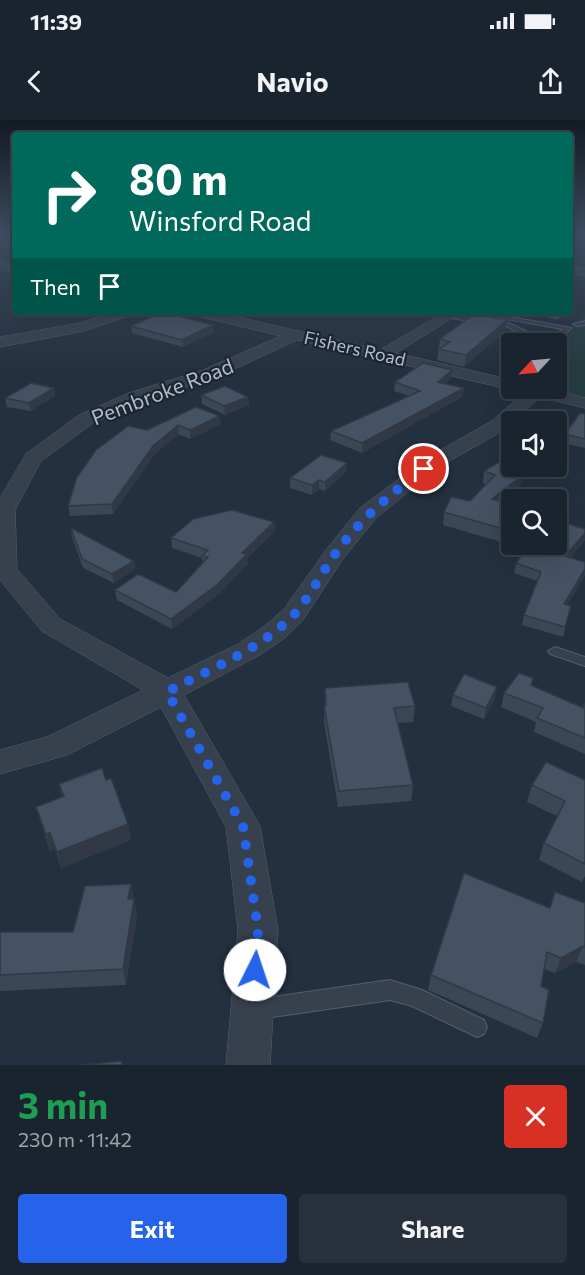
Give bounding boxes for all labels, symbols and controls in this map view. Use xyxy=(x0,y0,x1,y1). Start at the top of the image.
text: 11:39 xyxy=(30,8,82,35)
icon: back xyxy=(18,65,51,98)
text: Navio xyxy=(256,65,329,98)
icon: share xyxy=(534,65,567,98)
text: 80 m xyxy=(129,152,228,204)
icon: right xyxy=(30,156,108,234)
text: Winsford Road xyxy=(129,204,311,237)
icon: arrive xyxy=(93,270,126,303)
text: Then xyxy=(30,273,81,300)
street label: Fishers Road xyxy=(302,326,408,370)
north arrow xyxy=(501,333,567,399)
map controls xyxy=(501,333,567,555)
street label: Pembroke Road xyxy=(87,352,237,430)
button: sound xyxy=(501,411,567,477)
pin xyxy=(398,443,449,494)
icon: arrive xyxy=(407,452,440,485)
button: search xyxy=(501,489,567,555)
position arrow xyxy=(223,938,287,1002)
text: 3 min xyxy=(18,1082,108,1126)
button: close xyxy=(504,1085,567,1148)
text: 230 m · 11:42 xyxy=(18,1127,132,1151)
button: Exit xyxy=(18,1194,287,1263)
button: Share xyxy=(299,1194,567,1263)

